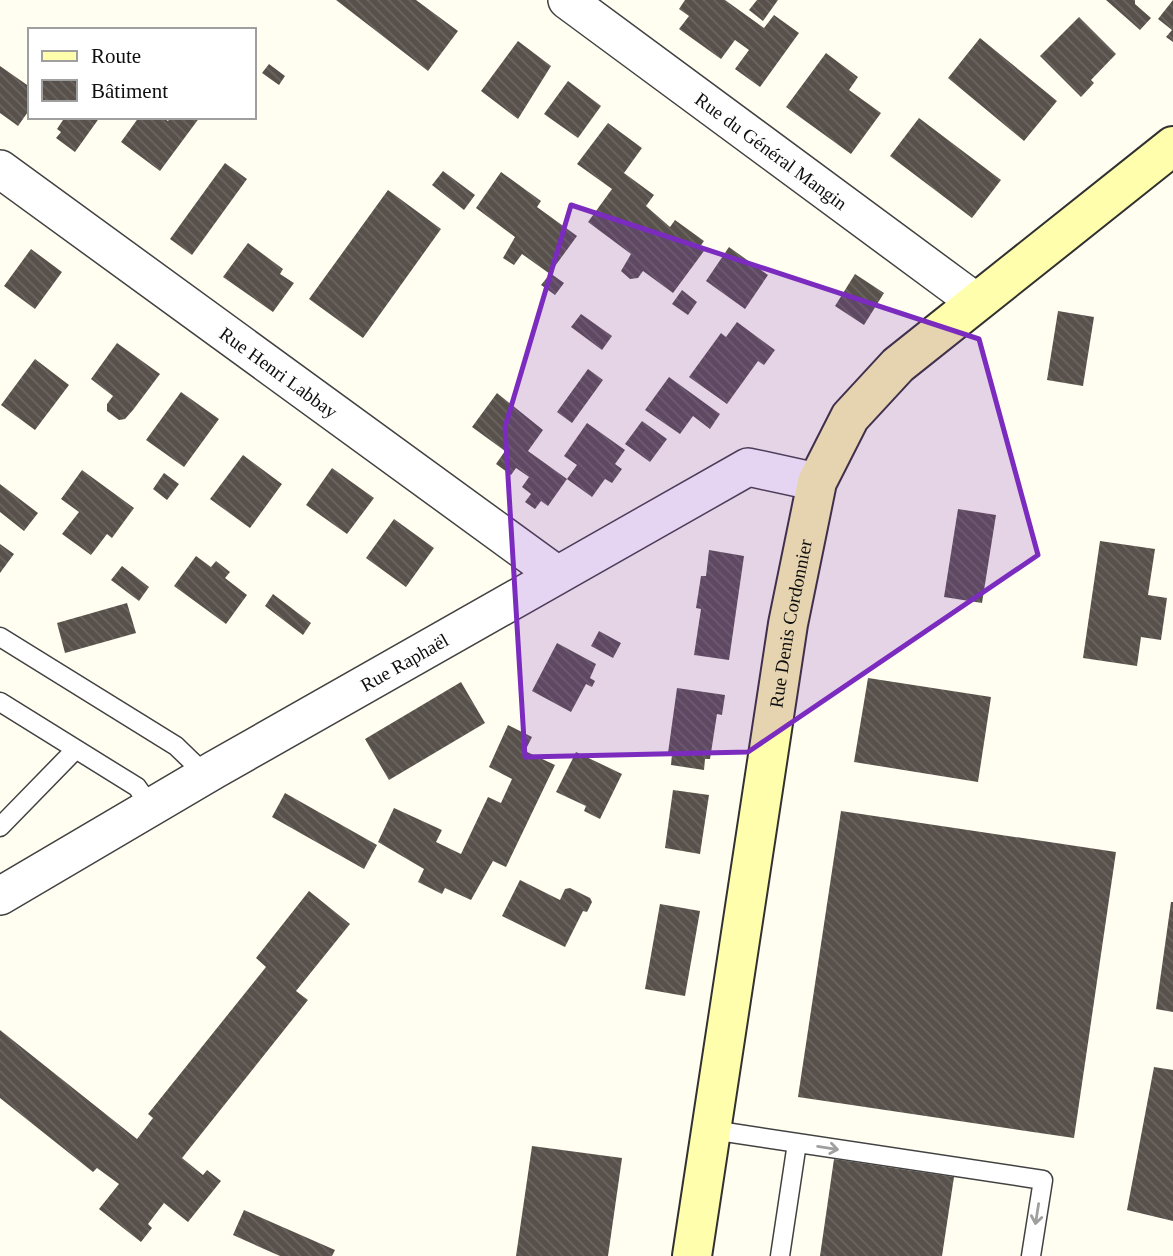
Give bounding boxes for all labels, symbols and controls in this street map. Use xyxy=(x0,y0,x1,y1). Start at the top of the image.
legend xyxy=(28,28,256,119)
text: Route xyxy=(91,44,141,68)
text: Bâtiment xyxy=(91,79,168,103)
street label: Rue du Général Mangin xyxy=(691,88,852,214)
street label: Rue Henri Labbay xyxy=(216,322,342,422)
street label: Rue Denis Cordonnier xyxy=(765,537,816,709)
street label: Rue Raphaël xyxy=(357,629,452,695)
one-way arrow xyxy=(816,1142,838,1155)
one-way arrow xyxy=(1031,1202,1044,1225)

